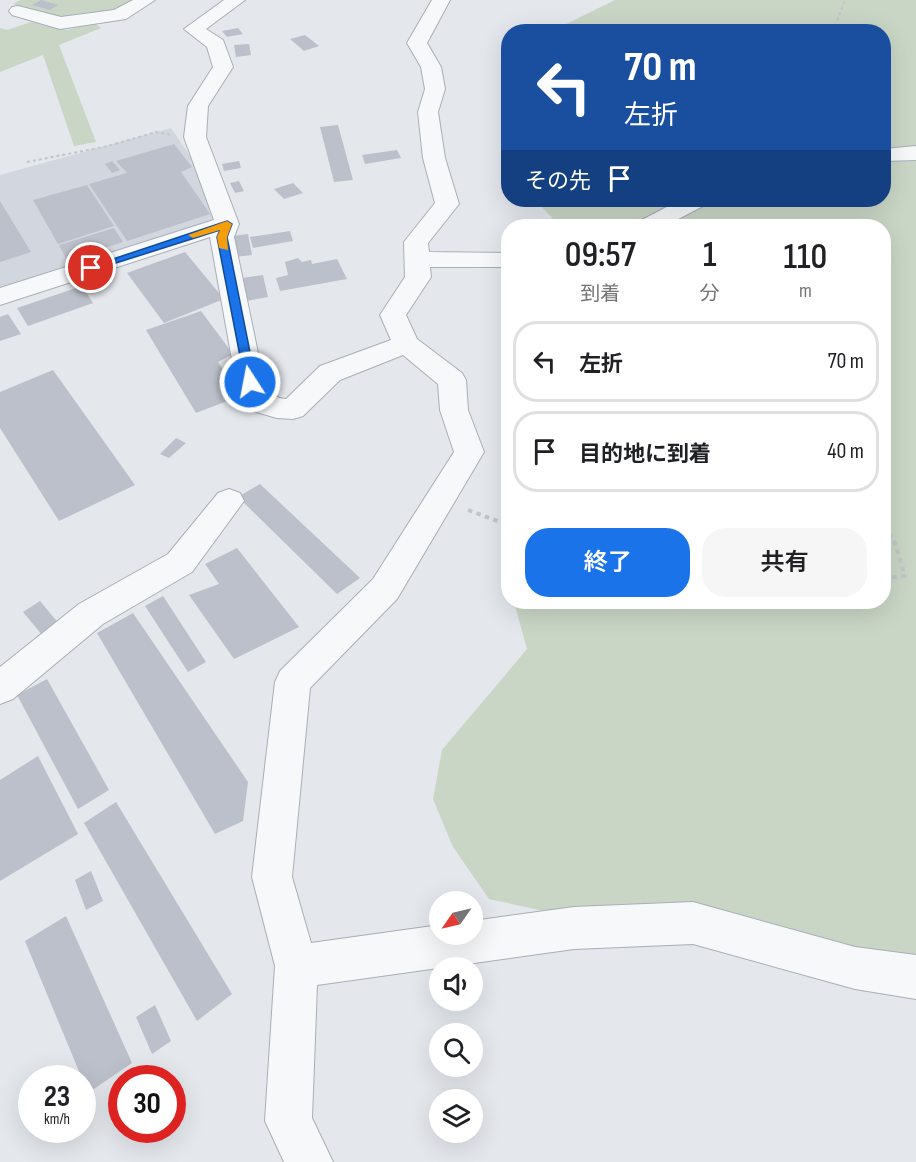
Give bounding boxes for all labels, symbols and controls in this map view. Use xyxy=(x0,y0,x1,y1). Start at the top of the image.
text: 70 m xyxy=(624,42,697,93)
icon: left xyxy=(525,48,603,126)
text: 左折 xyxy=(624,100,678,132)
icon: arrive xyxy=(603,162,636,195)
text: その先 xyxy=(525,168,591,195)
text: 09:57 xyxy=(565,234,636,277)
text: 1 xyxy=(703,234,716,277)
text: 110 xyxy=(784,236,827,279)
pin xyxy=(65,242,116,293)
icon: arrive xyxy=(74,251,107,284)
text: m xyxy=(799,279,812,303)
text: 到着 xyxy=(580,282,620,306)
text: 分 xyxy=(700,282,720,306)
icon: left xyxy=(528,345,561,378)
text: 70 m xyxy=(828,348,864,375)
position arrow xyxy=(218,350,282,414)
text: 左折 xyxy=(579,351,623,378)
icon: arrive xyxy=(528,435,561,468)
text: 40 m xyxy=(827,438,864,465)
text: 目的地に到着 xyxy=(579,441,711,468)
button: 終了 xyxy=(525,528,690,597)
button: 共有 xyxy=(702,528,867,597)
north arrow xyxy=(429,891,483,945)
map controls xyxy=(429,891,483,1143)
button: sound xyxy=(429,957,483,1011)
button: search xyxy=(429,1023,483,1077)
speed limit sign: 30 xyxy=(108,1065,186,1143)
text: 23 xyxy=(44,1079,70,1115)
button: layers xyxy=(429,1089,483,1143)
text: km/h xyxy=(44,1110,70,1129)

